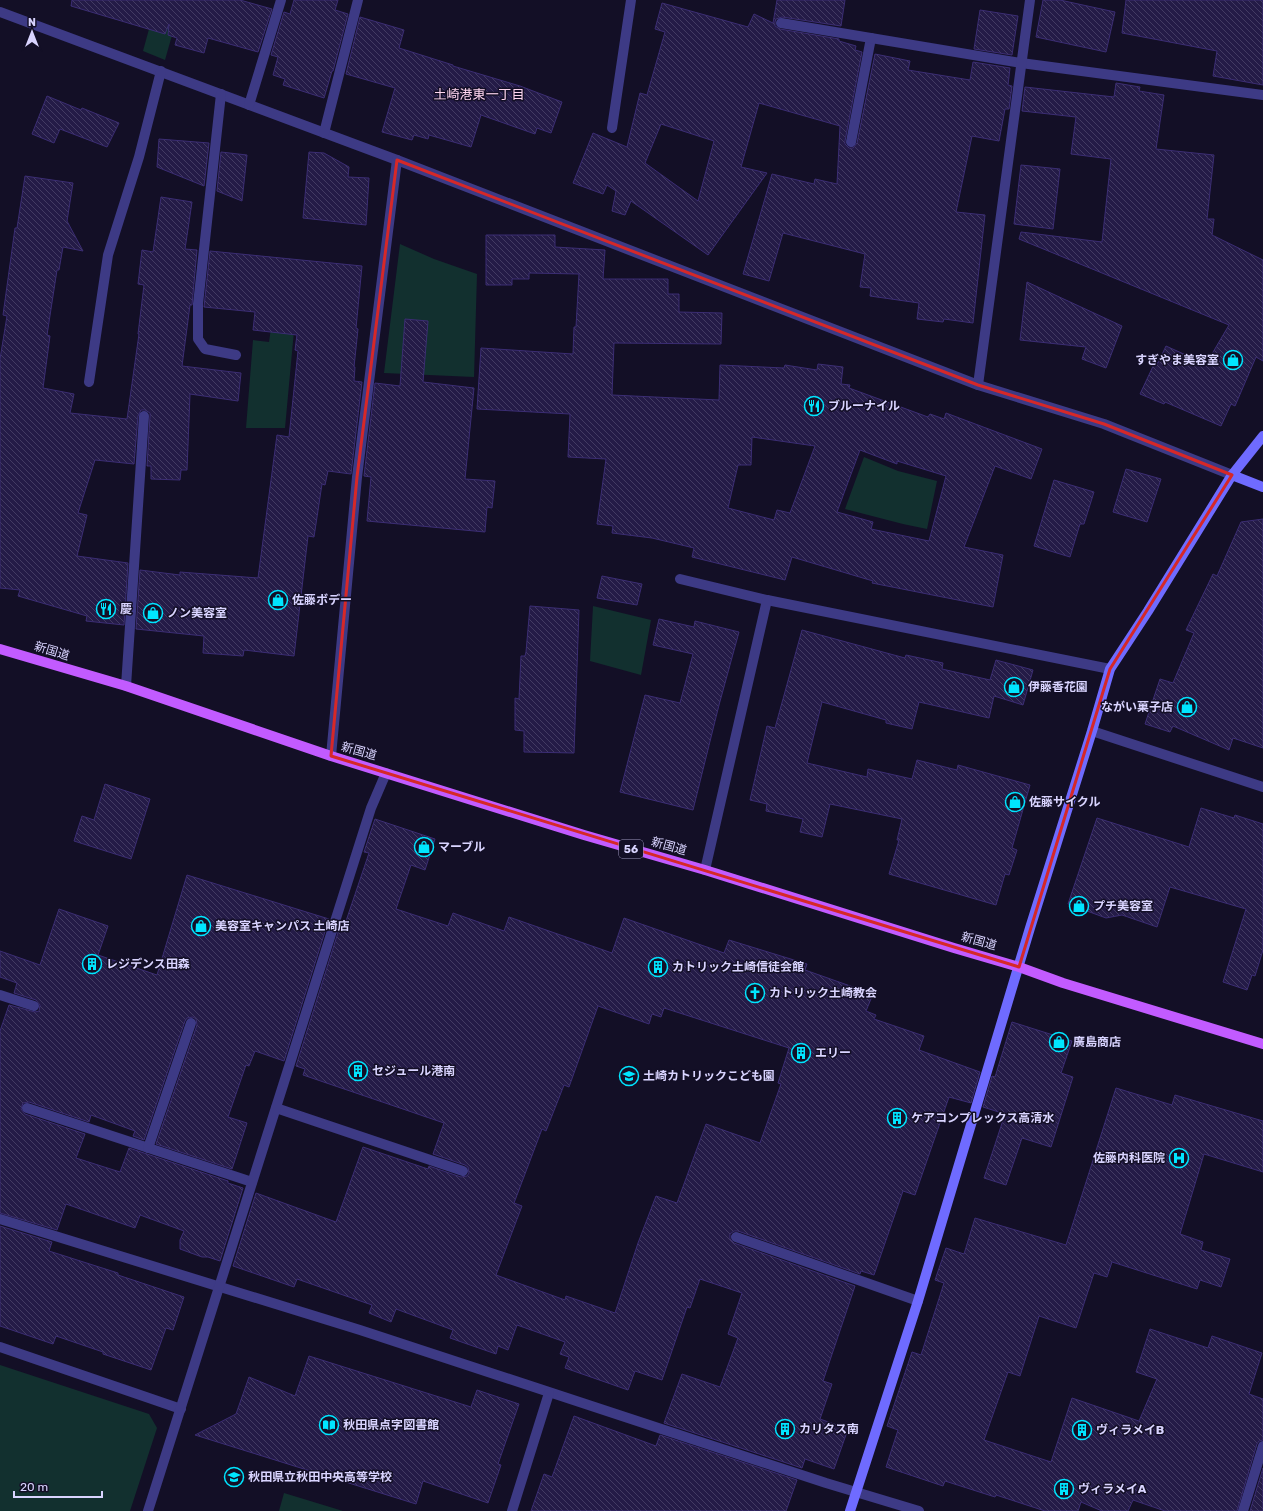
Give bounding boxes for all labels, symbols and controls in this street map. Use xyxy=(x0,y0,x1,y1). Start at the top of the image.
north arrow xyxy=(12,12,52,52)
text: N xyxy=(28,16,36,29)
district label: 土崎港東一丁目 xyxy=(433,87,525,102)
shop icon: すぎやま美容室 xyxy=(1222,349,1244,371)
place label: すぎやま美容室 xyxy=(1135,353,1219,367)
restaurant icon: ブルーナイル xyxy=(803,395,825,417)
place label: ブルーナイル xyxy=(828,399,900,413)
shop icon: 佐藤ボデー xyxy=(267,589,289,611)
place label: 佐藤ボデー xyxy=(292,593,352,607)
restaurant icon: 慶 xyxy=(95,598,117,620)
place label: 慶 xyxy=(120,602,132,616)
shop icon: ノン美容室 xyxy=(142,602,164,624)
place label: ノン美容室 xyxy=(167,606,227,620)
street label: 新国道 xyxy=(33,639,71,663)
shop icon: 伊藤香花園 xyxy=(1003,676,1025,698)
place label: 伊藤香花園 xyxy=(1028,680,1088,694)
shop icon: ながい菓子店 xyxy=(1176,696,1198,718)
place label: ながい菓子店 xyxy=(1101,700,1173,714)
street label: 新国道 xyxy=(340,739,378,763)
shop icon: 佐藤サイクル xyxy=(1004,791,1026,813)
place label: 佐藤サイクル xyxy=(1029,795,1100,809)
street label: 新国道 xyxy=(650,834,688,858)
shop icon: マーブル xyxy=(413,836,435,858)
place label: マーブル xyxy=(438,840,485,854)
road number: 56 xyxy=(619,840,643,858)
shop icon: プチ美容室 xyxy=(1068,895,1090,917)
place label: プチ美容室 xyxy=(1093,899,1153,913)
shop icon: 美容室キャンパス 土崎店 xyxy=(190,915,212,937)
place label: 美容室キャンパス 土崎店 xyxy=(215,919,350,933)
street label: 新国道 xyxy=(960,929,998,953)
building icon: レジデンス田森 xyxy=(81,953,103,975)
building icon: カトリック土崎信徒会館 xyxy=(647,956,669,978)
place label: レジデンス田森 xyxy=(106,957,190,971)
place label: カトリック土崎信徒会館 xyxy=(672,960,804,974)
church icon: カトリック土崎教会 xyxy=(744,982,766,1004)
place label: カトリック土崎教会 xyxy=(769,986,877,1000)
shop icon: 廣島商店 xyxy=(1048,1031,1070,1053)
place label: 廣島商店 xyxy=(1073,1035,1121,1049)
building icon: エリー xyxy=(790,1042,812,1064)
place label: エリー xyxy=(815,1046,851,1060)
building icon: セジュール港南 xyxy=(347,1060,369,1082)
place label: セジュール港南 xyxy=(372,1064,455,1078)
school or university icon: 土崎カトリックこども園 xyxy=(618,1065,640,1087)
place label: 土崎カトリックこども園 xyxy=(643,1069,775,1083)
building icon: ケアコンプレックス高清水 xyxy=(886,1107,908,1129)
place label: ケアコンプレックス高清水 xyxy=(911,1111,1054,1125)
hospital icon: 佐藤内科医院 xyxy=(1168,1147,1190,1169)
place label: 佐藤内科医院 xyxy=(1093,1151,1165,1165)
library icon: 秋田県点字図書館 xyxy=(318,1414,340,1436)
place label: 秋田県点字図書館 xyxy=(343,1418,439,1432)
building icon: カリタス南 xyxy=(774,1418,796,1440)
building icon: ヴィラメイB xyxy=(1071,1419,1093,1441)
place label: カリタス南 xyxy=(799,1422,859,1436)
place label: ヴィラメイB xyxy=(1096,1423,1164,1437)
school or university icon: 秋田県立秋田中央高等学校 xyxy=(223,1466,245,1488)
place label: 秋田県立秋田中央高等学校 xyxy=(248,1470,392,1484)
scale bar xyxy=(14,1473,102,1499)
building icon: ヴィラメイA xyxy=(1053,1478,1075,1500)
text: 20 m xyxy=(20,1480,48,1494)
place label: ヴィラメイA xyxy=(1078,1482,1147,1496)

